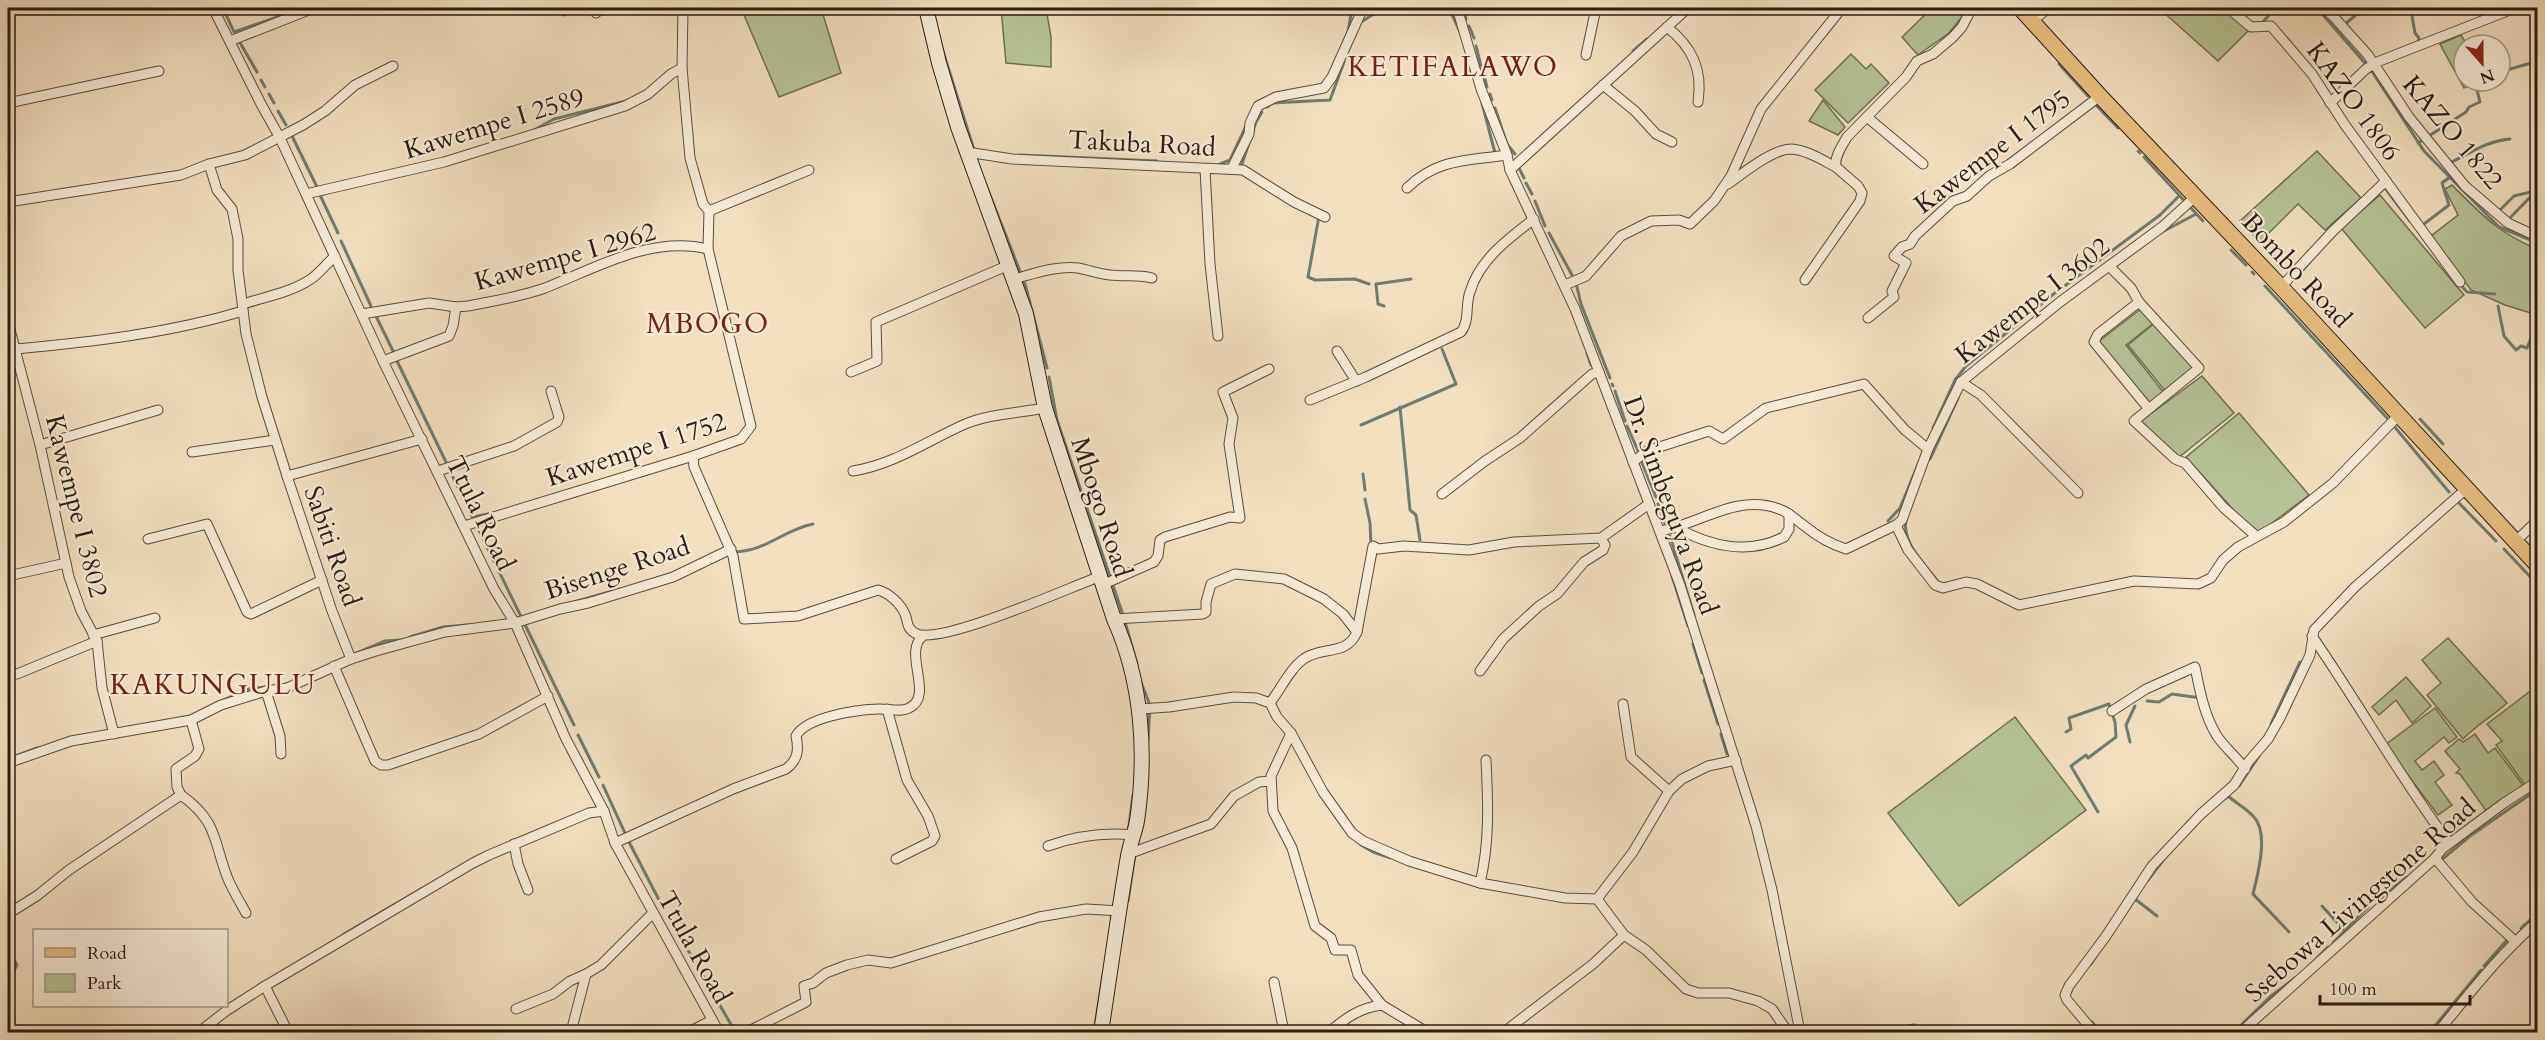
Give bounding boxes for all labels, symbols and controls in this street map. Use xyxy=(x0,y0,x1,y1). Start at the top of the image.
north arrow xyxy=(2452,33,2512,93)
street label: KAZO 1806 xyxy=(2299,35,2409,168)
district label: KETIFALAWO xyxy=(1347,48,1559,86)
text: N xyxy=(2476,63,2497,89)
street label: KAZO 1822 xyxy=(2395,68,2511,197)
street label: Kawempe I 2589 xyxy=(400,79,589,168)
street label: Kawempe I 1795 xyxy=(1907,81,2077,222)
street label: Takuba Road xyxy=(1067,122,1217,165)
street label: Bombo Road xyxy=(2234,205,2359,336)
street label: Kawempe I 2962 xyxy=(470,214,660,299)
street label: Kawempe I 3602 xyxy=(1948,229,2117,372)
district label: MBOGO xyxy=(646,305,770,343)
street label: Dr. Simbeguya Road xyxy=(1615,391,1726,619)
street label: Kawempe I 1752 xyxy=(542,404,730,495)
street label: Kawempe I 3802 xyxy=(37,411,116,601)
street label: Mbogo Road xyxy=(1062,433,1141,582)
street label: Ttula Road xyxy=(438,450,523,577)
street label: Sabiti Road xyxy=(296,481,370,611)
street label: Bisenge Road xyxy=(540,528,694,608)
district label: KAKUNGULU xyxy=(110,666,316,704)
street label: Ssebowa Livingstone Road xyxy=(2237,790,2483,1010)
street label: Ttula Road xyxy=(649,885,740,1010)
legend xyxy=(33,929,228,1007)
text: Road xyxy=(87,941,127,966)
scale bar xyxy=(2320,968,2470,1006)
text: Park xyxy=(87,971,122,996)
text: 100 m xyxy=(2329,977,2377,1002)

